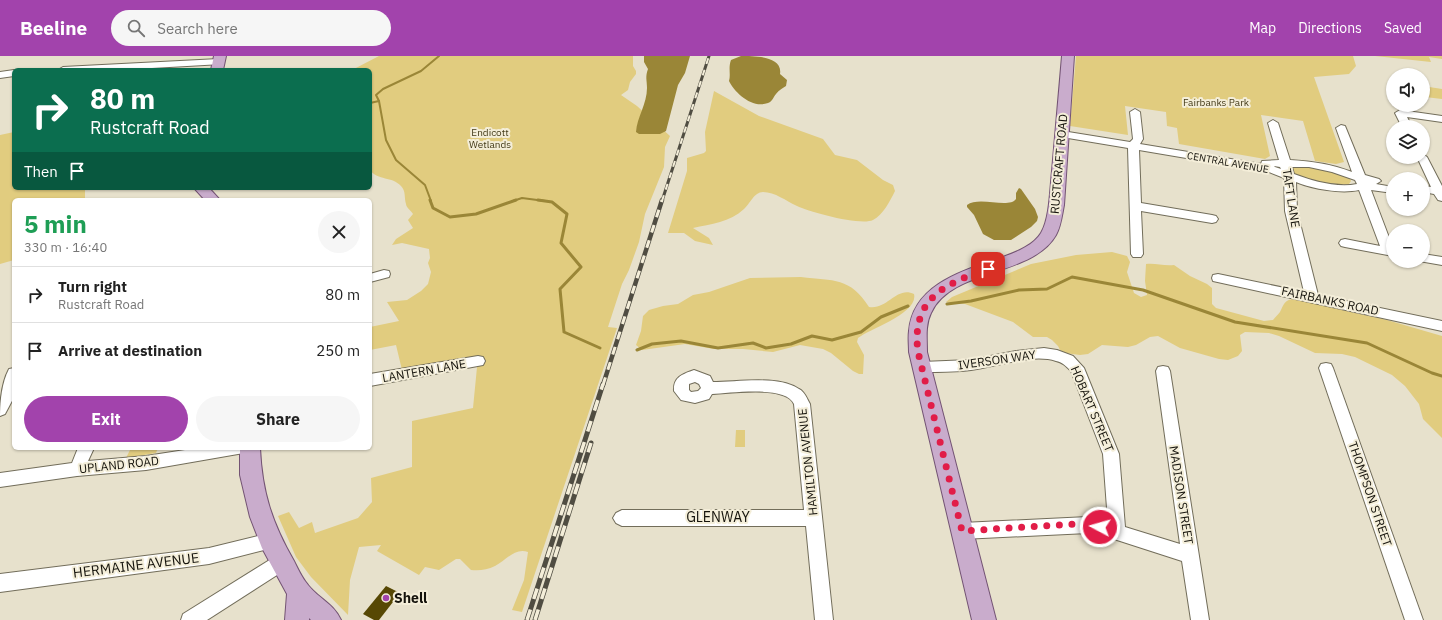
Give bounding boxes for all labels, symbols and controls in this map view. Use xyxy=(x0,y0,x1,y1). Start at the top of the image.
search box xyxy=(111,10,391,46)
text: Beeline xyxy=(20,16,87,40)
icon: search xyxy=(125,17,147,39)
text: Search here xyxy=(157,19,238,38)
text: Map xyxy=(1249,19,1276,37)
text: Directions xyxy=(1298,19,1362,37)
text: Saved xyxy=(1384,19,1422,37)
map controls xyxy=(1386,68,1430,268)
button: sound xyxy=(1386,68,1430,112)
text: 80 m xyxy=(90,80,155,117)
icon: right xyxy=(24,84,76,136)
park label: Fairbanks Park xyxy=(1183,96,1250,109)
street label: RUSTCRAFT ROAD xyxy=(1047,114,1070,214)
text: Rustcraft Road xyxy=(90,116,210,139)
button: layers xyxy=(1386,120,1430,164)
park label: Endicott Wetlands xyxy=(469,126,511,151)
street label: CENTRAL AVENUE xyxy=(1186,149,1270,176)
icon: arrive xyxy=(66,160,88,182)
text: Then xyxy=(24,162,58,181)
street label: TAFT LANE xyxy=(1279,167,1304,229)
button: + xyxy=(1386,172,1430,216)
text: 5 min xyxy=(24,208,87,240)
button: close xyxy=(318,211,360,253)
button: − xyxy=(1386,224,1430,268)
text: 330 m · 16:40 xyxy=(24,239,107,256)
pin xyxy=(971,252,1005,286)
icon: arrive xyxy=(977,258,999,280)
text: Turn right xyxy=(58,277,127,296)
street label: FAIRBANKS ROAD xyxy=(1280,283,1380,318)
icon: right xyxy=(24,284,46,306)
text: 80 m xyxy=(325,285,360,304)
text: Rustcraft Road xyxy=(58,296,144,313)
icon: arrive xyxy=(24,340,46,362)
text: Arrive at destination xyxy=(58,341,202,360)
text: 250 m xyxy=(316,341,360,360)
street label: IVERSON WAY xyxy=(957,347,1037,372)
street label: LANTERN LANE xyxy=(381,356,467,385)
street label: HOBART STREET xyxy=(1068,364,1117,454)
button: Exit xyxy=(24,396,188,442)
button: Share xyxy=(196,396,360,442)
street label: HAMILTON AVENUE xyxy=(794,408,821,516)
street label: THOMPSON STREET xyxy=(1345,439,1395,548)
street label: MADISON STREET xyxy=(1166,445,1197,545)
street label: UPLAND ROAD xyxy=(78,453,160,476)
position arrow xyxy=(1079,506,1121,548)
street label: GLENWAY xyxy=(686,508,751,526)
street label: HERMAINE AVENUE xyxy=(72,548,200,582)
place label: Shell xyxy=(394,589,427,607)
marker: Shell xyxy=(381,593,391,603)

